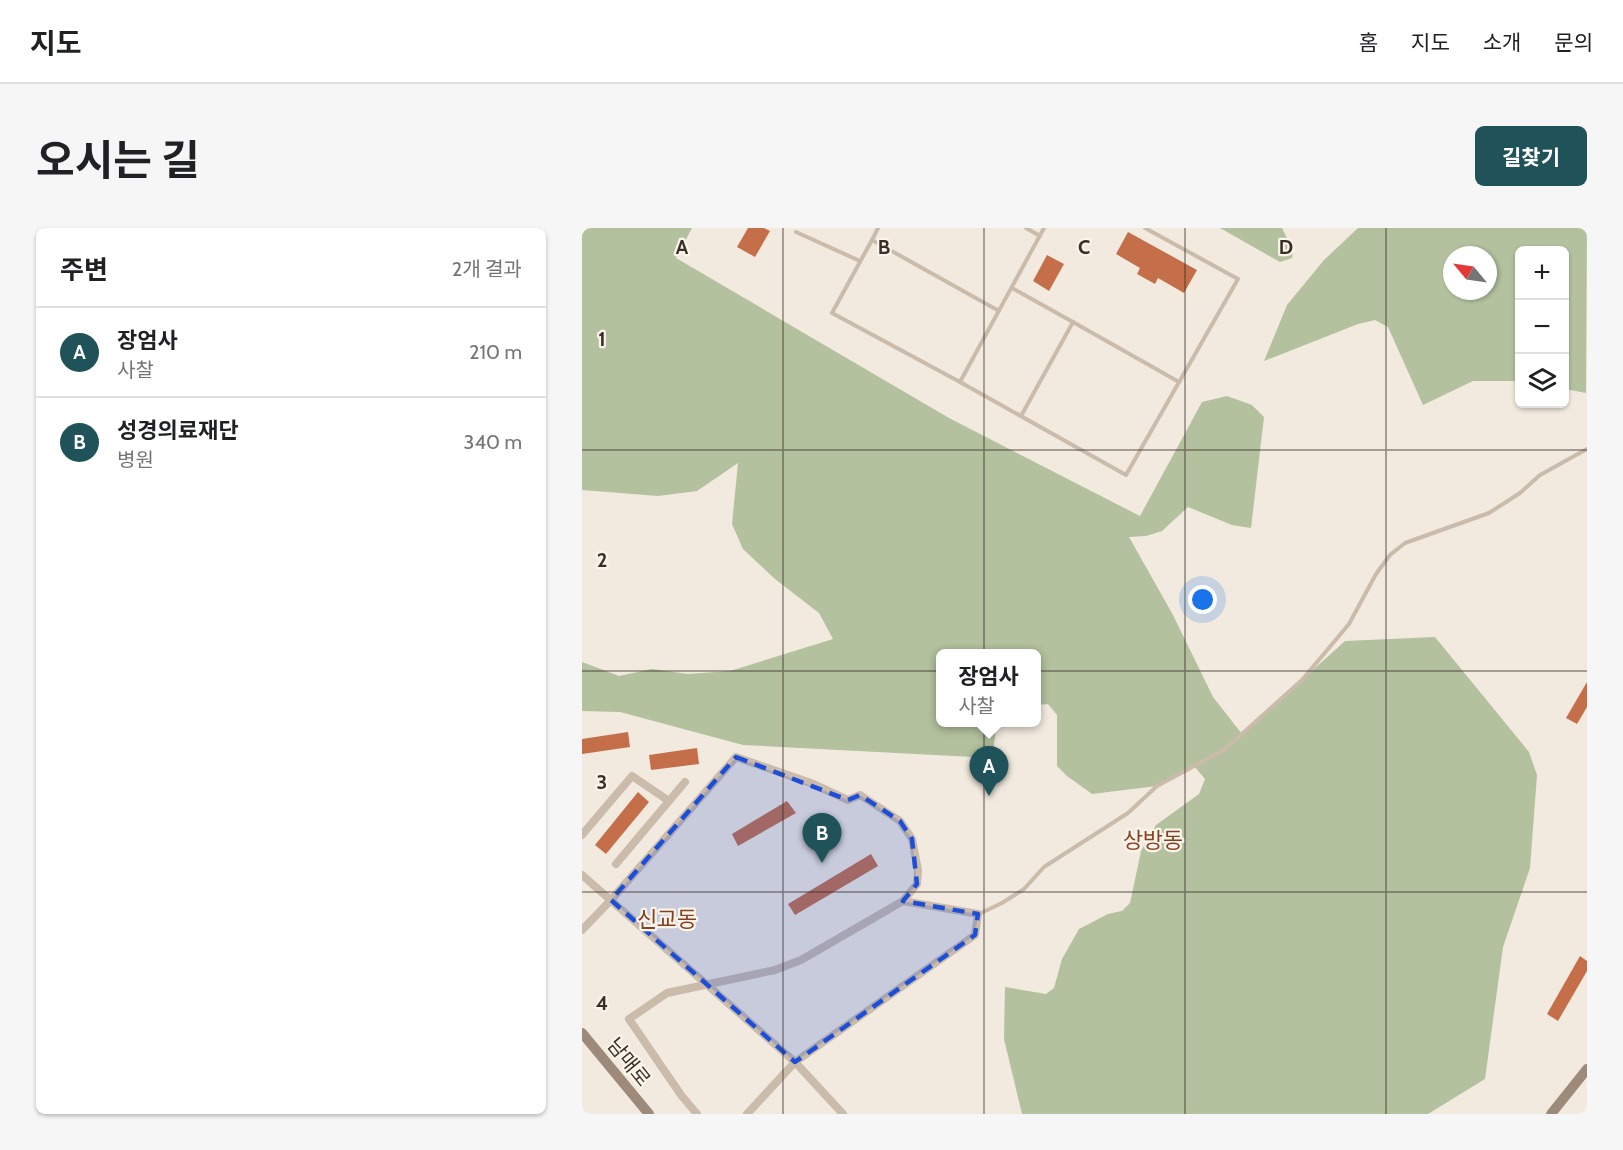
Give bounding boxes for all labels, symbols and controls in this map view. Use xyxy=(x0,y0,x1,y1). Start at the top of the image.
text: 지도 xyxy=(30,26,82,60)
text: 홈 xyxy=(1359,30,1378,55)
text: 지도 xyxy=(1411,30,1450,55)
text: 소개 xyxy=(1483,30,1521,55)
text: 문의 xyxy=(1554,30,1593,55)
button: 길찾기 xyxy=(1475,126,1587,186)
text: 오시는 길 xyxy=(36,134,200,186)
text: A xyxy=(676,235,689,259)
text: B xyxy=(878,235,890,259)
text: C xyxy=(1078,235,1090,259)
text: D xyxy=(1279,235,1293,259)
north arrow xyxy=(1443,246,1497,300)
map controls xyxy=(1515,246,1569,408)
button: + xyxy=(1515,246,1569,300)
text: 주변 xyxy=(60,254,108,286)
text: 2개 결과 xyxy=(452,257,522,281)
button: − xyxy=(1515,300,1569,354)
text: 장엄사 xyxy=(117,327,178,354)
text: 1 xyxy=(598,327,606,351)
text: A xyxy=(73,340,86,364)
text: 210 m xyxy=(469,340,522,364)
button: layers xyxy=(1515,354,1569,408)
text: 사찰 xyxy=(117,358,154,382)
text: 성경의료재단 xyxy=(117,417,238,444)
text: B xyxy=(73,430,86,454)
text: 340 m xyxy=(464,430,522,454)
text: 병원 xyxy=(117,448,154,472)
text: 2 xyxy=(597,548,607,572)
your location xyxy=(1188,585,1217,614)
popup xyxy=(936,649,1041,727)
text: 장엄사 xyxy=(958,663,1019,690)
text: 사찰 xyxy=(958,694,995,718)
pin: A xyxy=(970,746,1008,796)
text: 3 xyxy=(597,770,607,794)
pin: B xyxy=(802,814,842,863)
district label: 상방동 xyxy=(1123,827,1183,854)
district label: 신교동 xyxy=(637,906,697,933)
text: 4 xyxy=(596,991,608,1015)
street label: 남매로 xyxy=(602,1033,656,1091)

